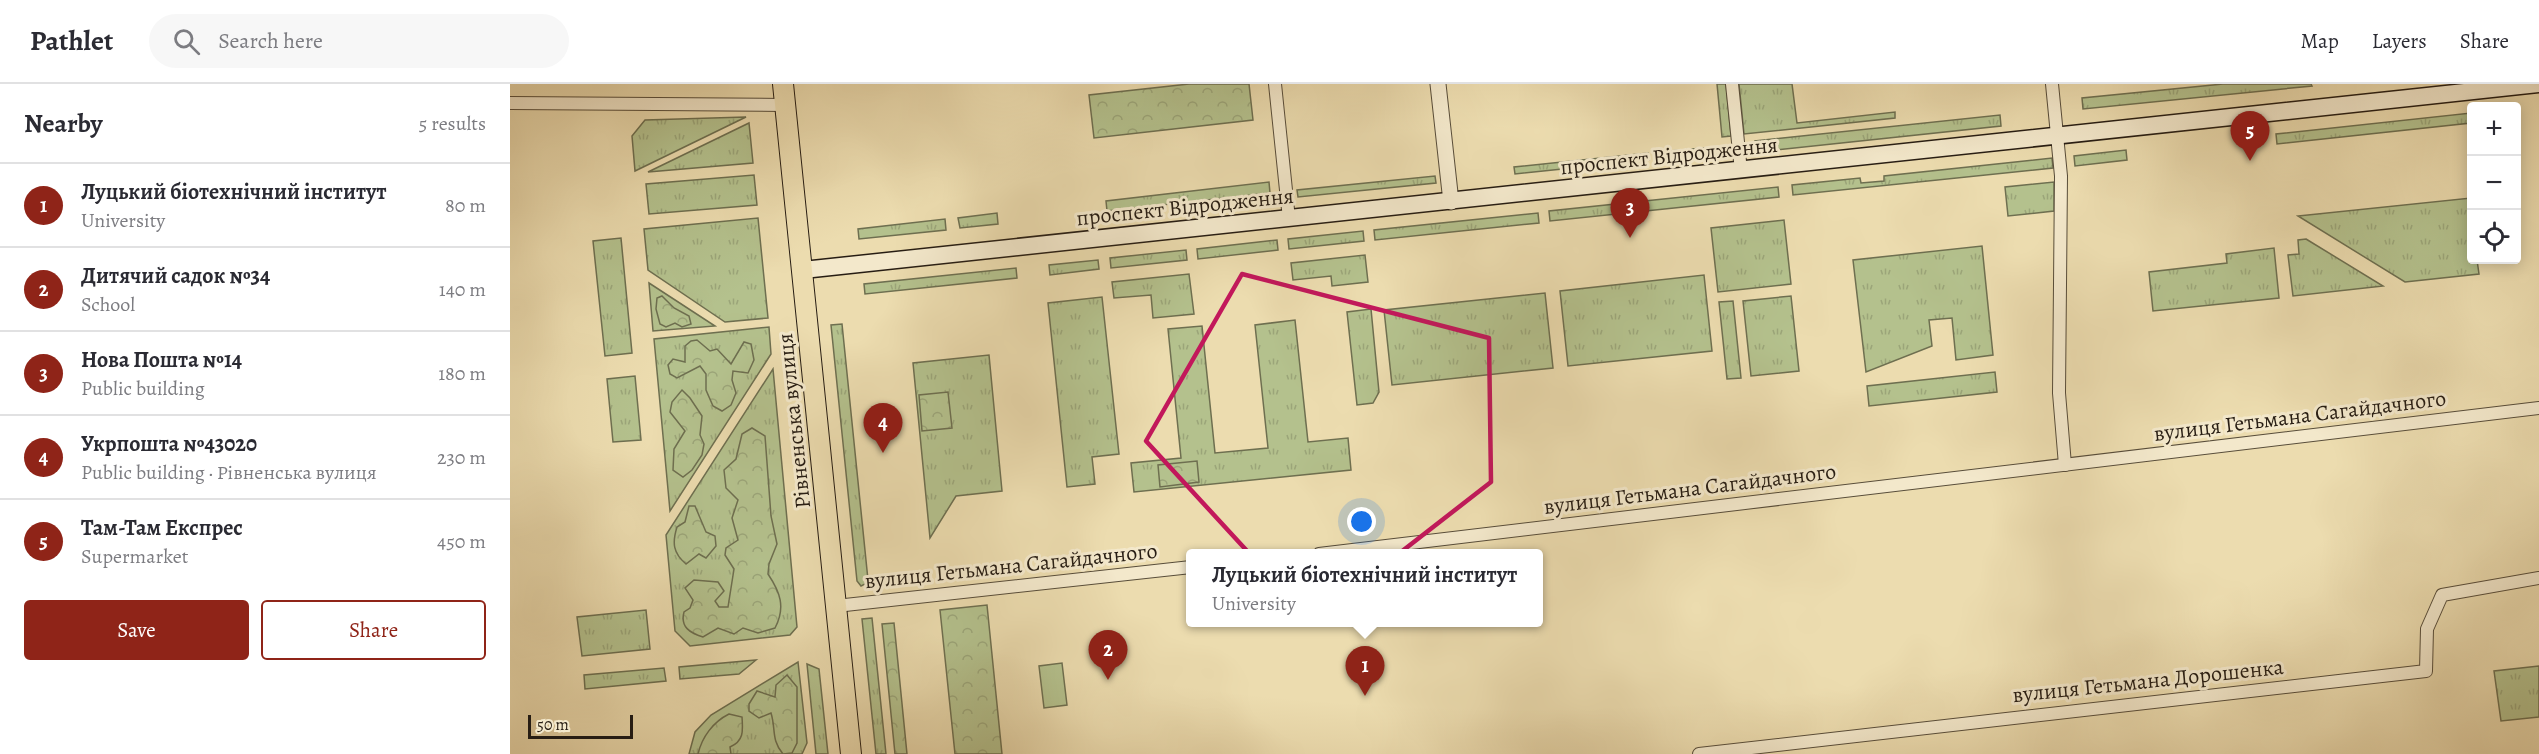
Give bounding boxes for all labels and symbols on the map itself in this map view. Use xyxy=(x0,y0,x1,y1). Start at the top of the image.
pin: 5 xyxy=(2230,112,2270,161)
street label: проспект Відродження xyxy=(1559,130,1779,182)
street label: проспект Відродження xyxy=(1075,181,1295,233)
pin: 3 xyxy=(1610,188,1650,238)
street label: Рівненська вулиця xyxy=(770,332,818,510)
street label: вулиця Гетьмана Сагайдачного xyxy=(2152,383,2448,449)
pin: 4 xyxy=(864,404,902,453)
street label: вулиця Гетьмана Сагайдачного xyxy=(1542,456,1838,522)
your location xyxy=(1347,507,1376,536)
street label: вулиця Гетьмана Сагайдачного xyxy=(863,536,1159,596)
pin: 2 xyxy=(1088,630,1128,680)
pin: 1 xyxy=(1346,646,1384,696)
street label: вулиця Гетьмана Дорошенка xyxy=(2011,652,2286,710)
scale bar xyxy=(528,712,633,740)

